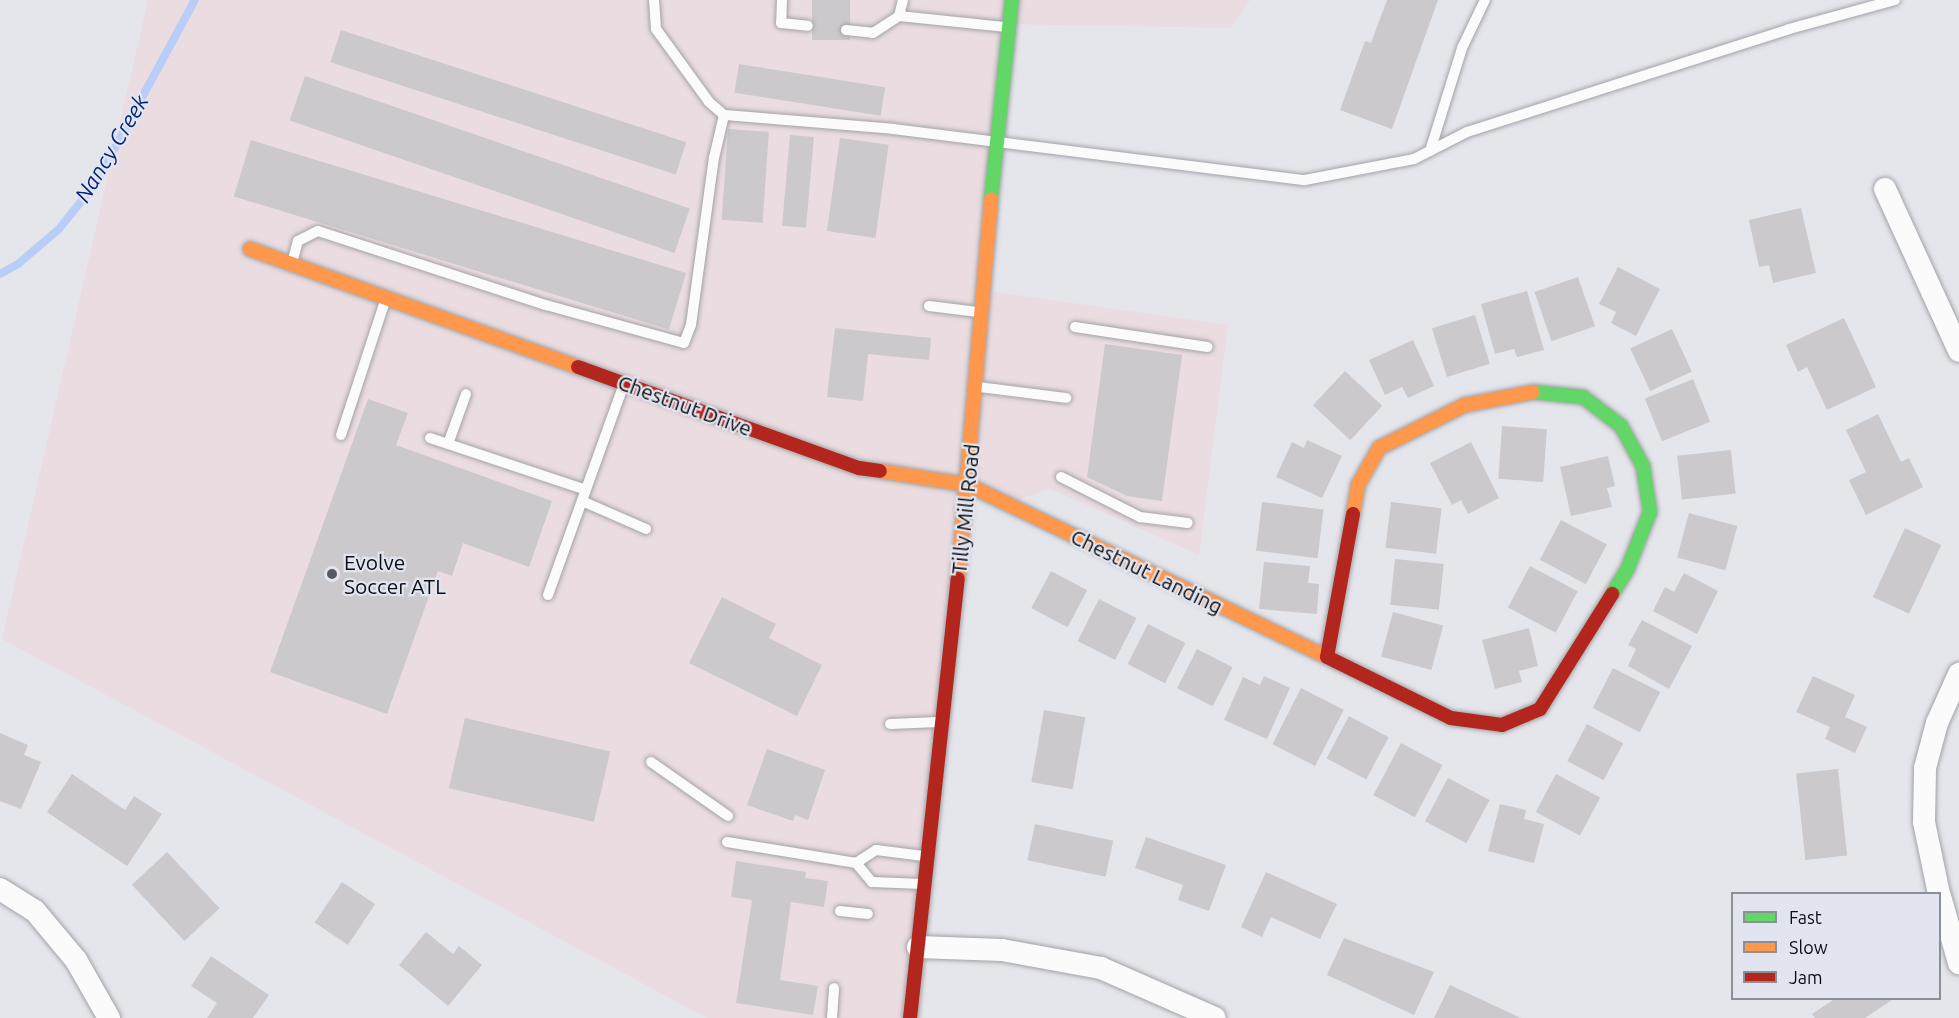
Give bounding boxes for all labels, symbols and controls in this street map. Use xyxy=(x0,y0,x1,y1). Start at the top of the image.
water label: Nancy Creek xyxy=(69,89,153,207)
street label: Chestnut Drive xyxy=(615,369,755,441)
street label: Tilly Mill Road xyxy=(946,443,984,575)
street label: Chestnut Landing xyxy=(1067,523,1227,619)
place label: Evolve Soccer ATL xyxy=(344,549,446,599)
marker: Evolve Soccer ATL xyxy=(325,567,339,581)
legend xyxy=(1731,892,1941,1000)
text: Fast xyxy=(1789,907,1822,927)
text: Slow xyxy=(1789,937,1828,957)
text: Jam xyxy=(1789,967,1823,987)

